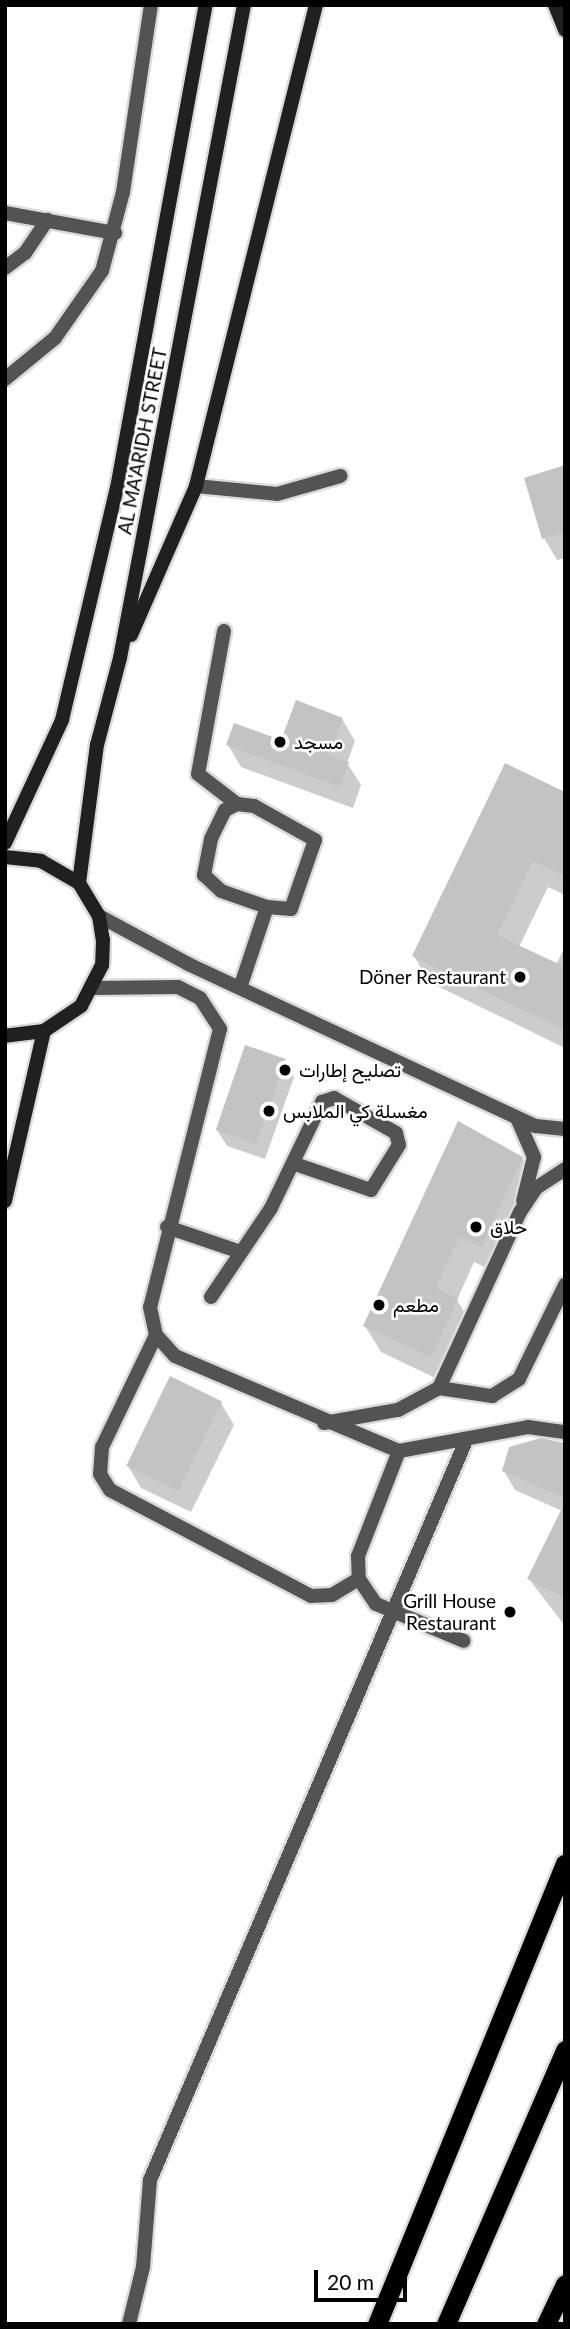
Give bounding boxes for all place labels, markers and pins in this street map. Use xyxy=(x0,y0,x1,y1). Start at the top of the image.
place label: مسجد xyxy=(294,731,343,753)
marker: مسجد xyxy=(272,734,288,750)
place label: Döner Restaurant xyxy=(359,966,506,988)
marker: Döner Restaurant xyxy=(512,969,528,985)
place label: تصليح إطارات xyxy=(299,1059,401,1081)
marker: تصليح إطارات xyxy=(277,1062,293,1078)
place label: مغسلة كي الملابس xyxy=(283,1100,428,1122)
marker: مغسلة كي الملابس xyxy=(261,1103,277,1119)
place label: حلاق xyxy=(490,1216,527,1238)
marker: حلاق xyxy=(468,1219,484,1235)
place label: مطعم xyxy=(393,1294,439,1316)
marker: مطعم xyxy=(371,1297,387,1313)
place label: Grill House Restaurant xyxy=(403,1590,496,1634)
marker: Grill House Restaurant xyxy=(502,1604,518,1620)

